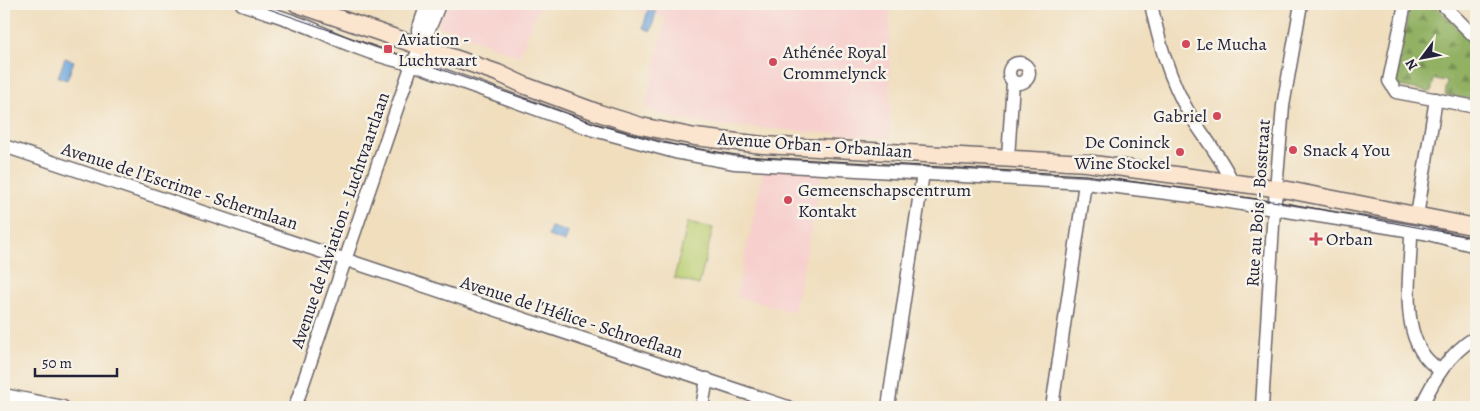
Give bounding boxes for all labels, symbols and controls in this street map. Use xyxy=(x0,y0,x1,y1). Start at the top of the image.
place label: Aviation - Luchtvaart xyxy=(397,27,477,72)
place label: Le Mucha xyxy=(1196,32,1268,56)
north arrow xyxy=(1398,32,1448,82)
marker: Le Mucha xyxy=(1180,38,1192,50)
place label: Athénée Royal Crommelynck xyxy=(782,40,887,85)
marker: Aviation - Luchtvaart xyxy=(382,43,394,55)
text: N xyxy=(1401,55,1422,74)
marker: Athénée Royal Crommelynck xyxy=(767,56,779,68)
street label: Avenue de l'Aviation - Luchtvaartlaan xyxy=(284,89,395,352)
place label: Gabriel xyxy=(1153,104,1208,128)
marker: Gabriel xyxy=(1211,110,1223,122)
street label: Rue au Bois - Bosstraat xyxy=(1240,118,1276,288)
street label: Avenue Orban - Orbanlaan xyxy=(716,126,913,164)
place label: De Coninck Wine Stockel xyxy=(1073,130,1171,175)
street label: Avenue de l'Escrime - Schermlaan xyxy=(58,136,301,236)
place label: Snack 4 You xyxy=(1303,138,1390,162)
marker: Snack 4 You xyxy=(1287,144,1299,156)
marker: De Coninck Wine Stockel xyxy=(1174,146,1186,158)
place label: Gemeenschapscentrum Kontakt xyxy=(798,178,971,223)
marker: Gemeenschapscentrum Kontakt xyxy=(782,194,794,206)
place label: Orban xyxy=(1326,227,1373,251)
marker: Orban xyxy=(1310,233,1322,245)
street label: Avenue de l'Hélice - Schroeflaan xyxy=(457,269,686,364)
scale bar xyxy=(35,346,118,378)
text: 50 m xyxy=(42,353,72,373)

